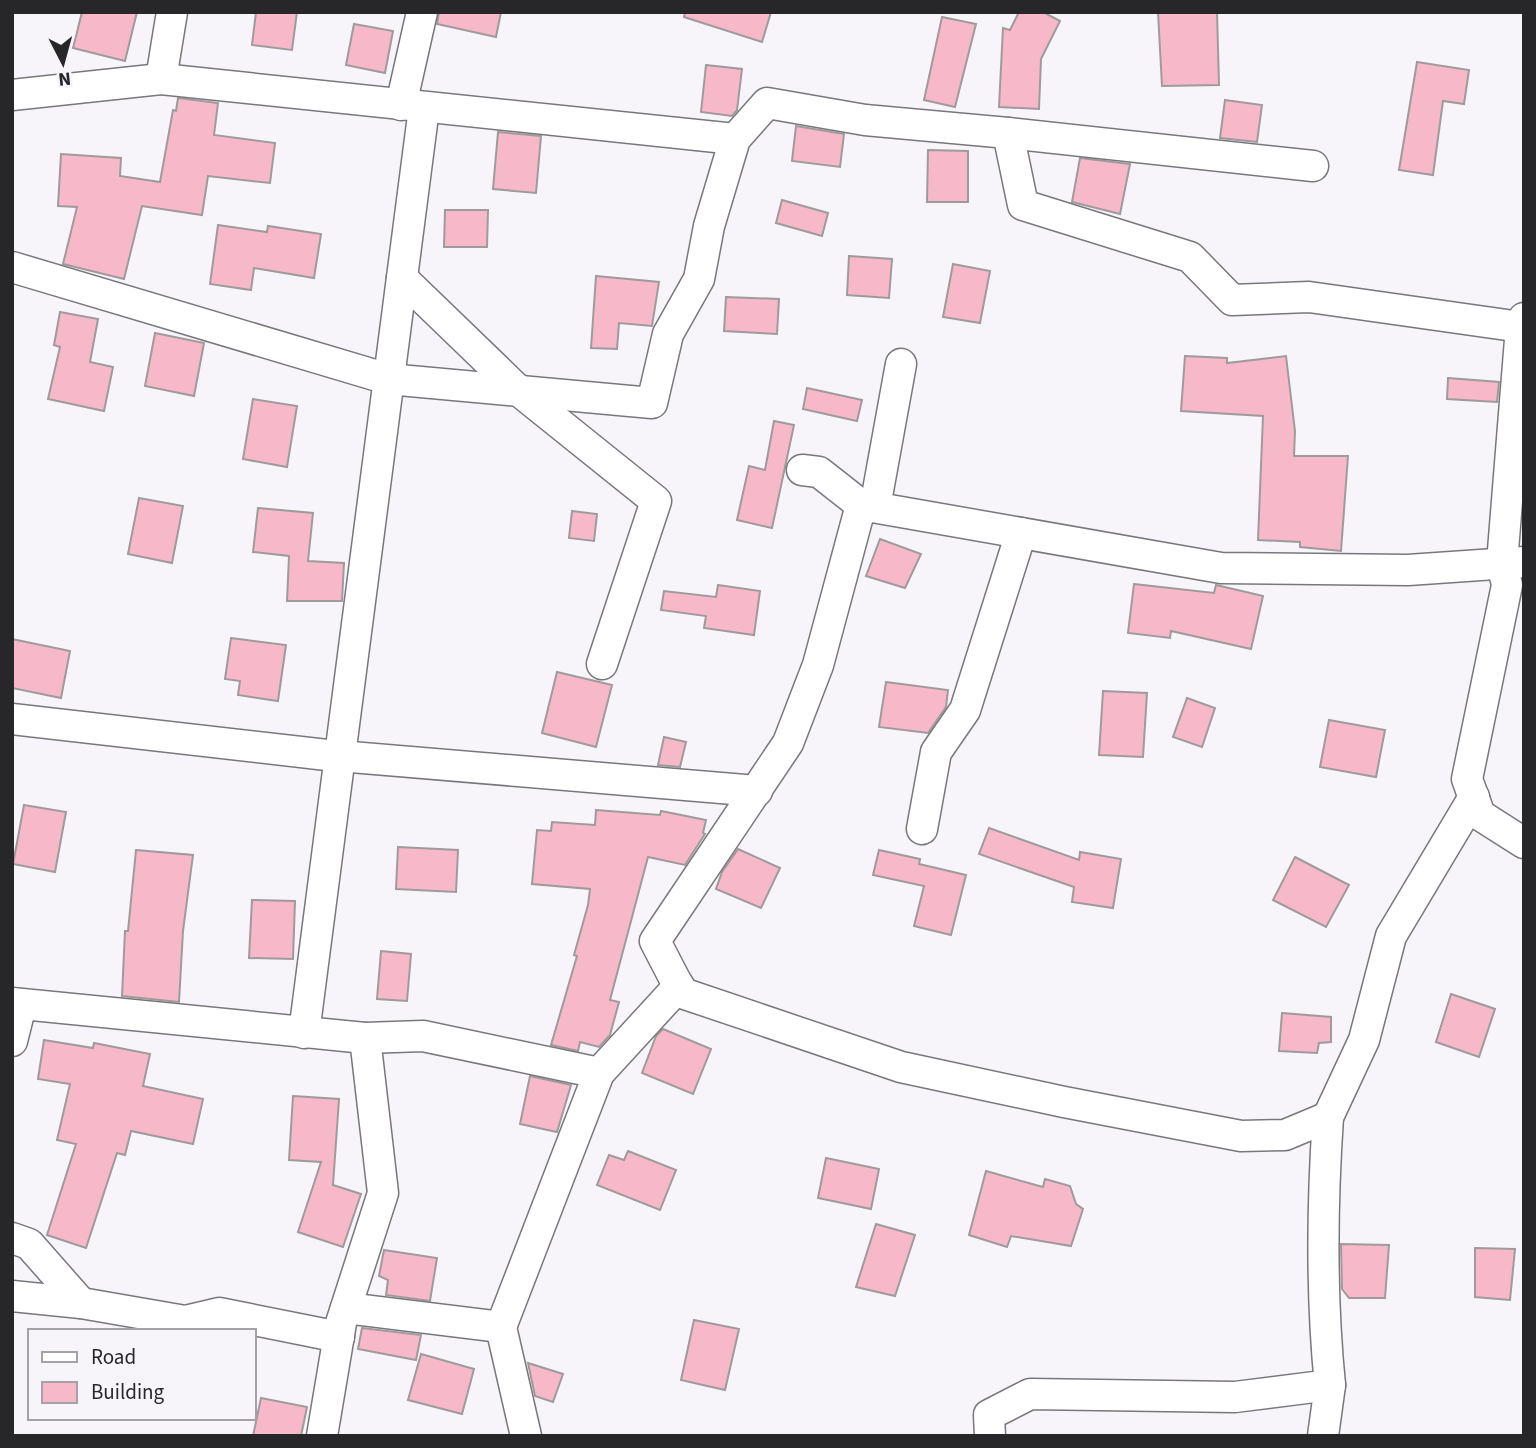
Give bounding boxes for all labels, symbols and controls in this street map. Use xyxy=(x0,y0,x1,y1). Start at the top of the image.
north arrow xyxy=(28,28,98,98)
text: N xyxy=(57,64,72,93)
legend xyxy=(28,1329,256,1420)
text: Road xyxy=(91,1342,136,1372)
text: Building xyxy=(91,1377,165,1407)

